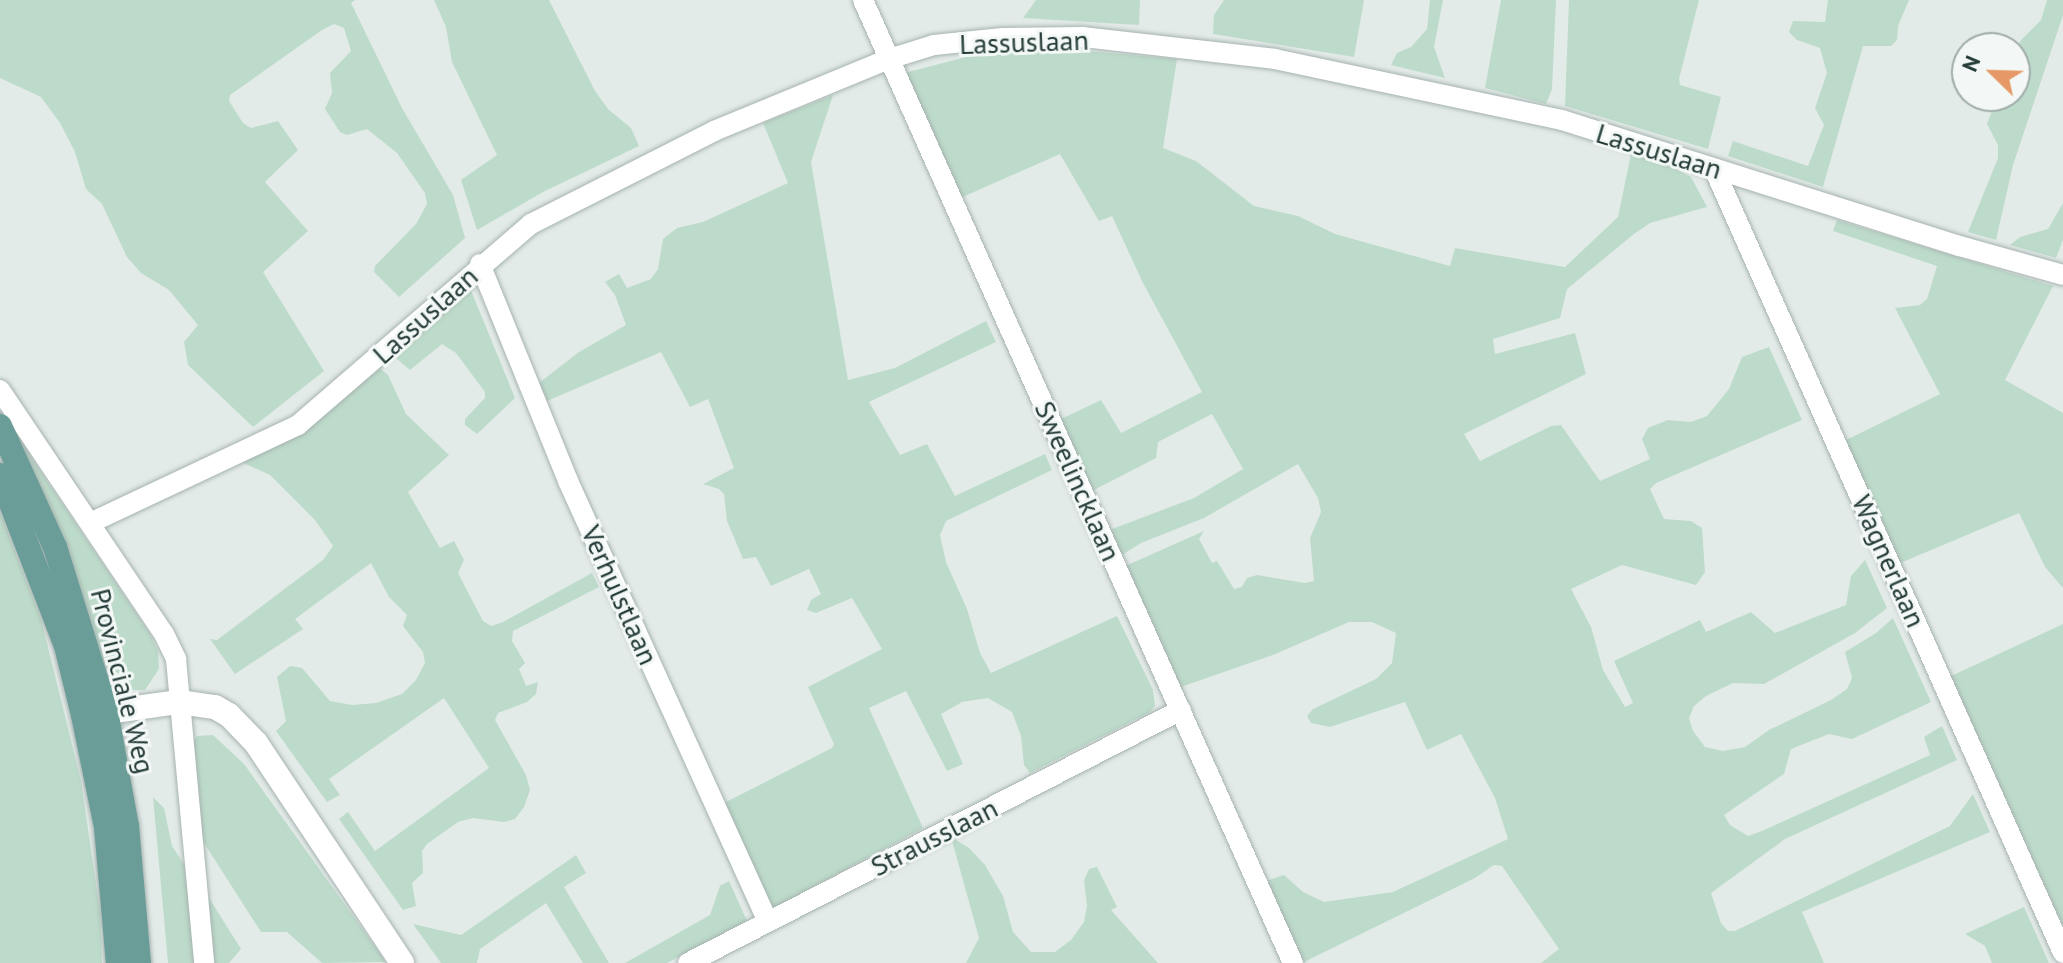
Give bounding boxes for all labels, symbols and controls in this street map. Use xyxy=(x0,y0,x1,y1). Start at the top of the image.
street label: Lassuslaan xyxy=(959,23,1089,61)
north arrow xyxy=(1951,32,2031,112)
text: N xyxy=(1955,51,1986,76)
street label: Lassuslaan xyxy=(1592,116,1726,186)
street label: Lassuslaan xyxy=(366,259,484,371)
street label: Sweelincklaan xyxy=(1028,396,1128,566)
street label: Wagnerlaan xyxy=(1845,490,1933,632)
street label: Verhulstlaan xyxy=(574,520,666,670)
street label: Provinciale Weg xyxy=(84,585,162,777)
street label: Strausslaan xyxy=(865,791,1003,883)

